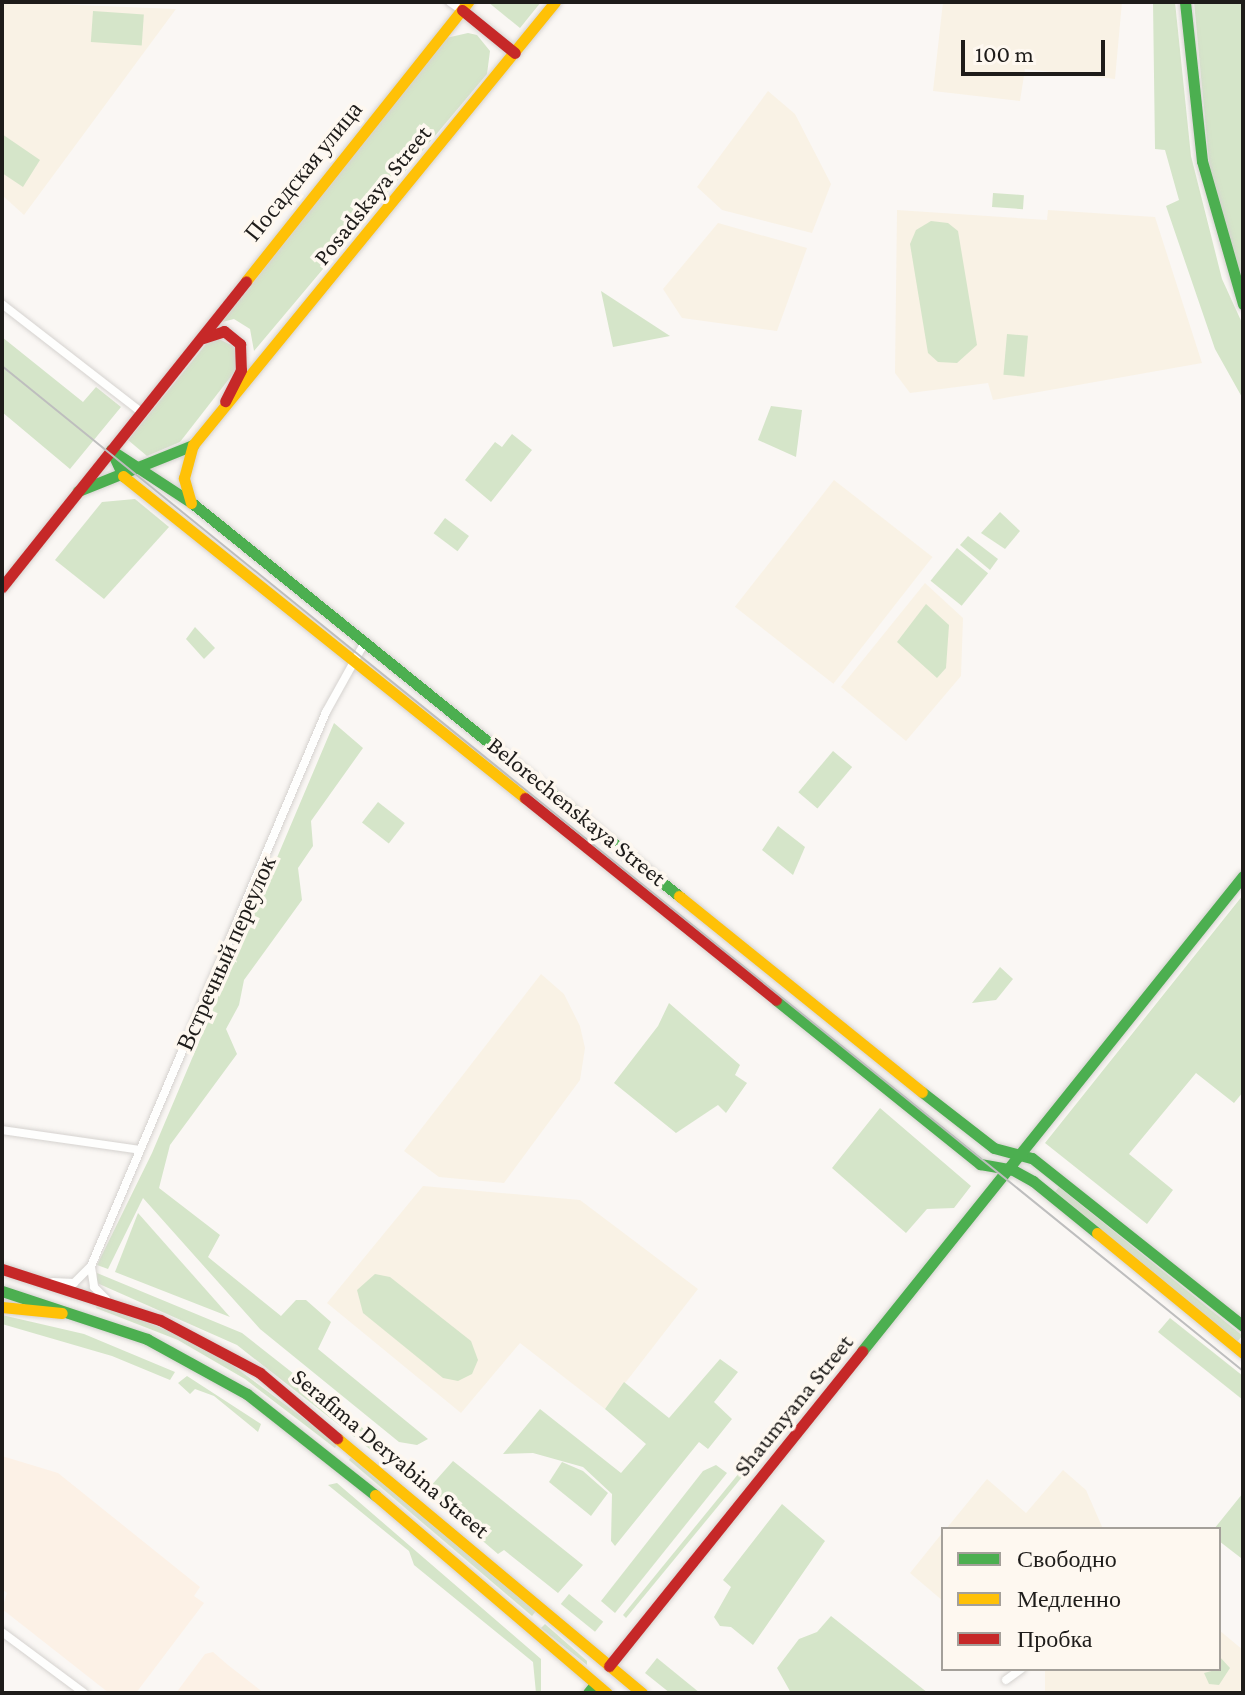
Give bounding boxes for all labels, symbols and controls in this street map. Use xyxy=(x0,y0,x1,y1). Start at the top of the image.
scale bar xyxy=(965,24,1109,74)
text: 100 m xyxy=(975,40,1034,67)
street label: Посадская улица xyxy=(238,95,368,247)
street label: Posadskaya Street xyxy=(307,119,437,271)
street label: Belorechenskaya Street xyxy=(482,730,672,892)
street label: Встречный переулок xyxy=(170,851,282,1055)
street label: Shaumyana Street xyxy=(727,1328,859,1482)
street label: Serafima Deryabina Street xyxy=(286,1362,496,1544)
legend xyxy=(941,1527,1221,1671)
text: Свободно xyxy=(1017,1545,1117,1572)
text: Медленно xyxy=(1017,1585,1121,1612)
text: Пробка xyxy=(1017,1625,1093,1652)

